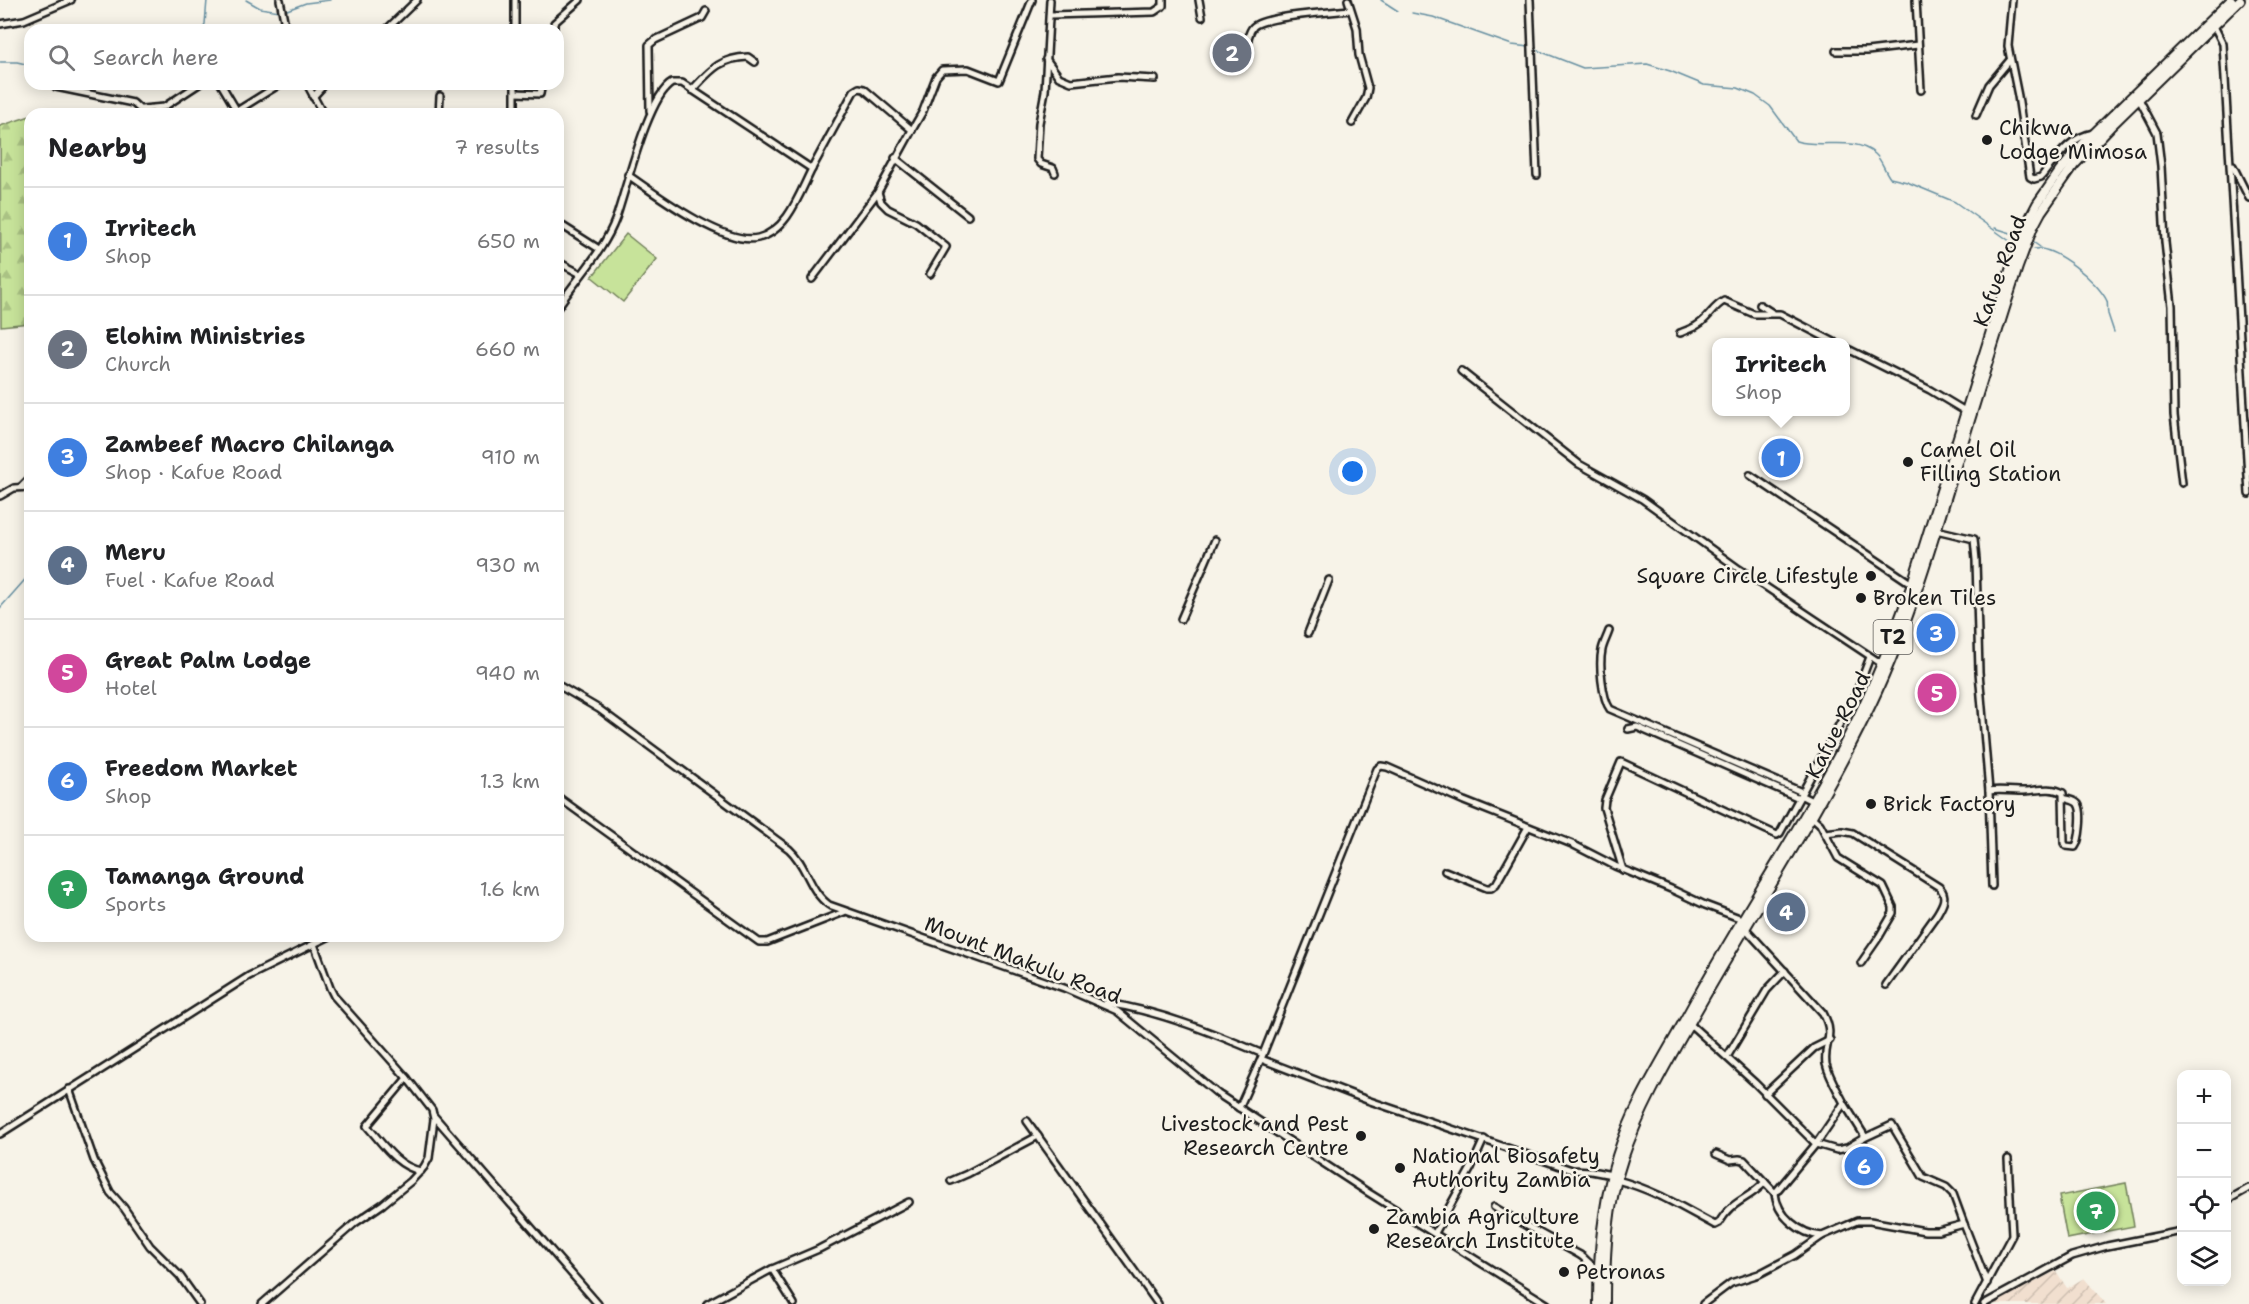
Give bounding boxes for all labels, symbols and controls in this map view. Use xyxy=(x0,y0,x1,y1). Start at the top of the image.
search box xyxy=(24,24,564,90)
pin: 2 xyxy=(1212,31,1252,76)
icon: search xyxy=(45,41,78,74)
text: Search here xyxy=(93,43,219,72)
place label: Chikwa Lodge Mimosa xyxy=(1999,114,2147,166)
text: Nearby xyxy=(48,130,147,165)
marker: Chikwa Lodge Mimosa xyxy=(1980,133,1994,147)
text: 7 results xyxy=(454,134,540,160)
street label: Kafue Road xyxy=(1967,211,2033,331)
text: Irritech xyxy=(105,214,196,243)
text: 1 xyxy=(63,228,72,254)
text: 650 m xyxy=(477,228,540,254)
text: Shop xyxy=(105,243,152,269)
text: Elohim Ministries xyxy=(105,322,305,351)
text: 2 xyxy=(61,336,75,362)
text: 660 m xyxy=(475,336,540,362)
popup xyxy=(1712,338,1850,416)
text: Irritech xyxy=(1735,350,1827,379)
text: Church xyxy=(105,351,171,377)
text: Shop xyxy=(1735,379,1782,405)
text: Zambeef Macro Chilanga xyxy=(105,430,394,459)
pin: 1 xyxy=(1762,436,1800,480)
place label: Camel Oil Filling Station xyxy=(1920,436,2061,488)
text: 3 xyxy=(61,444,75,470)
text: 910 m xyxy=(481,444,540,470)
marker: Camel Oil Filling Station xyxy=(1901,455,1915,469)
your location xyxy=(1338,457,1367,486)
text: Shop · Kafue Road xyxy=(105,459,282,485)
text: Meru xyxy=(105,538,166,567)
text: 4 xyxy=(61,552,75,578)
text: 930 m xyxy=(475,552,540,578)
place label: Square Circle Lifestyle xyxy=(1637,562,1859,590)
text: Fuel · Kafue Road xyxy=(105,567,275,593)
marker: Square Circle Lifestyle xyxy=(1864,569,1878,583)
place label: Broken Tiles xyxy=(1873,584,1996,612)
marker: Broken Tiles xyxy=(1854,591,1868,605)
pin: 3 xyxy=(1916,610,1956,656)
road number: T2 xyxy=(1874,620,1912,654)
text: Great Palm Lodge xyxy=(105,646,311,675)
text: 5 xyxy=(61,660,74,686)
text: 940 m xyxy=(475,660,540,686)
street label: Kafue Road xyxy=(1799,667,1877,783)
pin: 5 xyxy=(1918,670,1956,716)
text: Hotel xyxy=(105,675,157,701)
text: Freedom Market xyxy=(105,754,298,783)
text: 6 xyxy=(61,768,75,794)
text: 1.3 km xyxy=(480,768,540,794)
text: Shop xyxy=(105,783,152,809)
place label: Brick Factory xyxy=(1883,790,2016,818)
marker: Brick Factory xyxy=(1864,797,1878,811)
text: Tamanga Ground xyxy=(105,862,304,891)
text: 7 xyxy=(61,876,75,902)
text: 1.6 km xyxy=(480,876,540,902)
pin: 4 xyxy=(1766,890,1806,934)
text: Sports xyxy=(105,891,166,917)
street label: Mount Makulu Road xyxy=(921,910,1125,1010)
map controls xyxy=(2177,1070,2231,1286)
button: + xyxy=(2177,1070,2231,1124)
place label: Livestock and Pest Research Centre xyxy=(1161,1110,1349,1162)
button: − xyxy=(2177,1124,2231,1178)
marker: Livestock and Pest Research Centre xyxy=(1354,1129,1368,1143)
place label: National Biosafety Authority Zambia xyxy=(1412,1142,1600,1194)
pin: 6 xyxy=(1844,1144,1884,1188)
marker: National Biosafety Authority Zambia xyxy=(1393,1161,1407,1175)
button: locate xyxy=(2177,1178,2231,1232)
pin: 7 xyxy=(2076,1188,2116,1234)
place label: Zambia Agriculture Research Institute xyxy=(1386,1203,1580,1255)
marker: Zambia Agriculture Research Institute xyxy=(1367,1222,1381,1236)
button: layers xyxy=(2177,1232,2231,1286)
place label: Petronas xyxy=(1576,1258,1666,1286)
marker: Petronas xyxy=(1557,1265,1571,1279)

